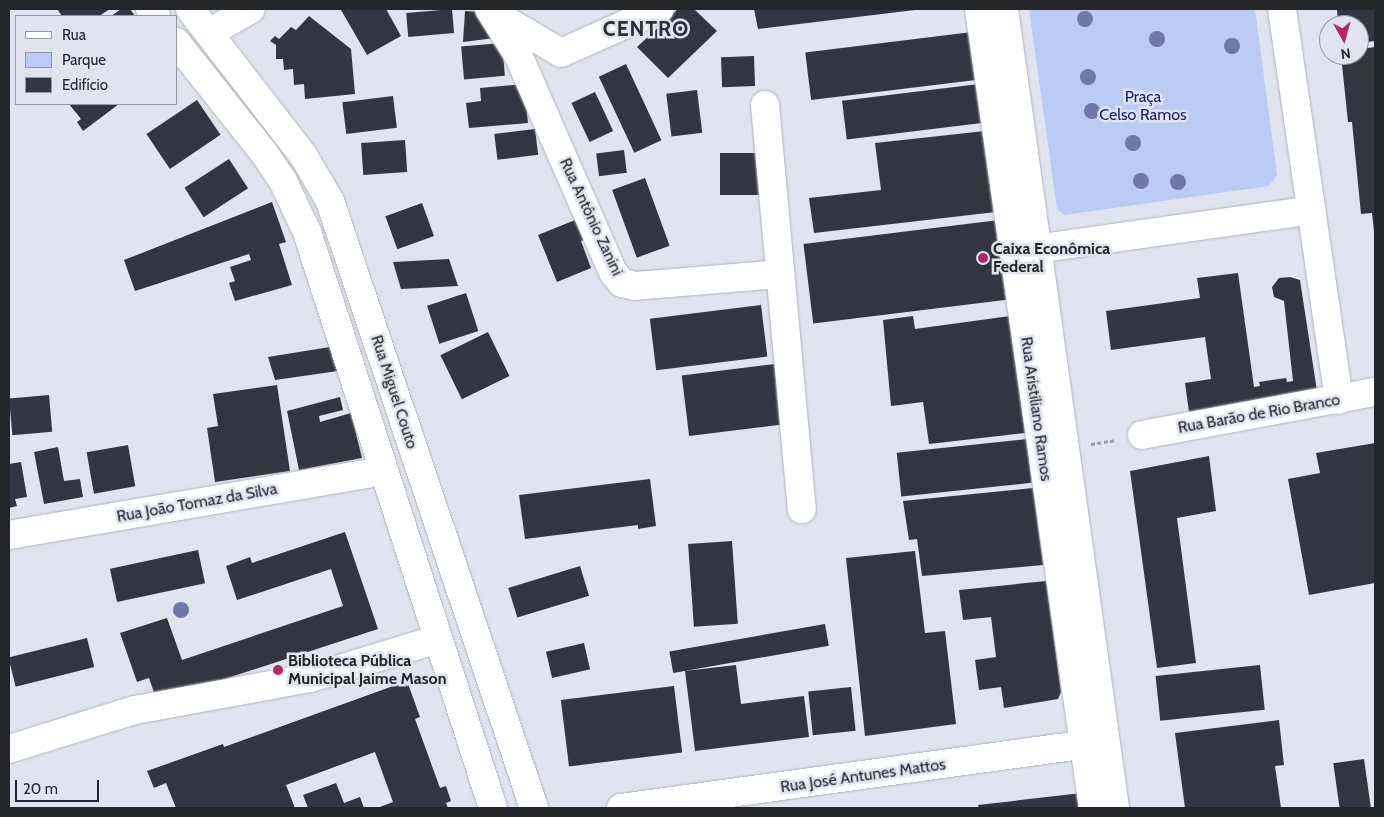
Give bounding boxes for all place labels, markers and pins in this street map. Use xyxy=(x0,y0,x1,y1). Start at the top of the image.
place label: Caixa Econômica Federal xyxy=(993,239,1110,277)
marker: Caixa Econômica Federal xyxy=(977,252,989,264)
place label: Biblioteca Pública Municipal Jaime Mason xyxy=(288,651,447,689)
marker: Biblioteca Pública Municipal Jaime Mason xyxy=(272,664,284,676)

